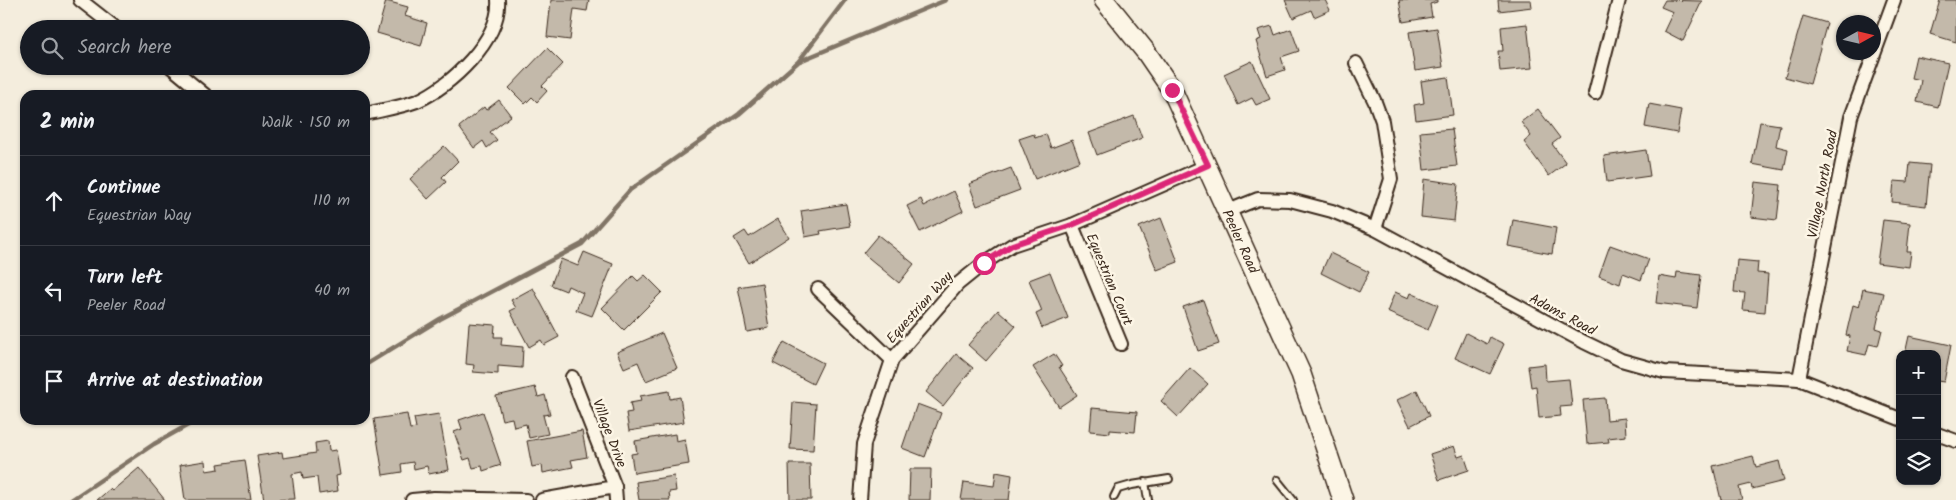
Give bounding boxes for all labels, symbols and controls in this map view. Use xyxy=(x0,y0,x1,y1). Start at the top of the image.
north arrow xyxy=(1836,15,1881,60)
search box xyxy=(20,20,370,75)
text: Search here xyxy=(78,33,172,63)
icon: search xyxy=(38,34,66,62)
route end xyxy=(1161,79,1184,102)
text: 2 min xyxy=(40,106,95,139)
text: Walk · 150 m xyxy=(261,110,350,135)
street label: Village North Road xyxy=(1802,127,1844,240)
text: Continue xyxy=(87,173,160,203)
icon: ahead xyxy=(40,187,68,215)
text: 110 m xyxy=(313,188,350,213)
text: Equestrian Way xyxy=(87,203,191,228)
street label: Peeler Road xyxy=(1216,206,1264,278)
street label: Equestrian Court xyxy=(1080,230,1139,329)
route start xyxy=(973,252,996,275)
text: Turn left xyxy=(87,263,162,293)
street label: Equestrian Way xyxy=(881,266,959,349)
icon: left xyxy=(40,277,68,305)
text: 40 m xyxy=(314,278,350,303)
street label: Adams Road xyxy=(1525,288,1601,342)
text: Peeler Road xyxy=(87,293,165,318)
map controls xyxy=(1896,350,1941,485)
button: + xyxy=(1896,350,1941,395)
text: Arrive at destination xyxy=(87,366,263,396)
icon: arrive xyxy=(40,367,68,395)
button: − xyxy=(1896,395,1941,440)
street label: Village Drive xyxy=(586,396,632,472)
button: layers xyxy=(1896,440,1941,485)

